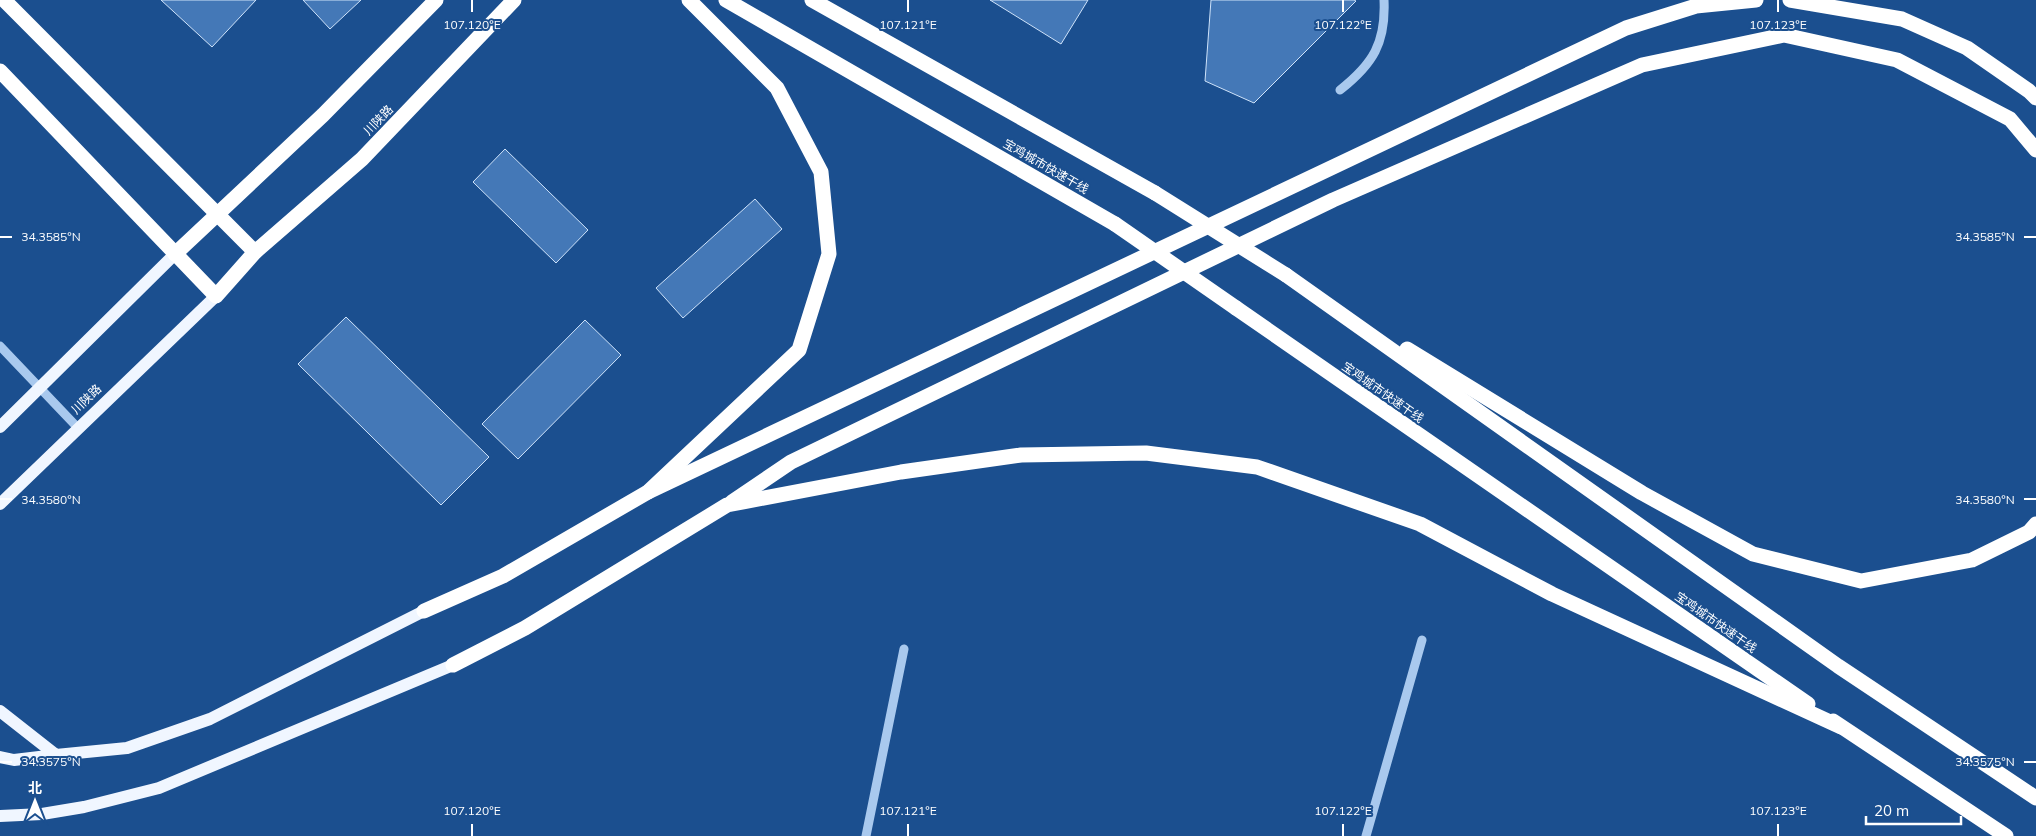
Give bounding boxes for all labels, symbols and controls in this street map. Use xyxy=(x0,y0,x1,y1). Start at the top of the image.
text: 107.120°E xyxy=(443,17,501,32)
text: 107.121°E xyxy=(879,17,937,32)
text: 107.122°E xyxy=(1314,17,1372,32)
text: 107.123°E xyxy=(1749,17,1807,32)
street label: 川陕路 xyxy=(360,102,396,138)
street label: 宝鸡城市快速干线 xyxy=(1001,136,1091,196)
text: 34.3585°N xyxy=(21,229,81,244)
text: 34.3585°N xyxy=(1955,229,2015,244)
street label: 宝鸡城市快速干线 xyxy=(1339,358,1427,426)
street label: 川陕路 xyxy=(68,381,104,417)
text: 34.3580°N xyxy=(21,492,81,507)
text: 34.3580°N xyxy=(1955,492,2015,507)
street label: 宝鸡城市快速干线 xyxy=(1672,588,1760,656)
text: 34.3575°N xyxy=(21,754,81,769)
text: 34.3575°N xyxy=(1955,754,2015,769)
north arrow xyxy=(10,776,60,826)
text: 北 xyxy=(28,779,42,797)
scale bar xyxy=(1866,794,1961,826)
text: 20 m xyxy=(1874,801,1909,820)
text: 107.120°E xyxy=(443,803,501,818)
text: 107.121°E xyxy=(879,803,937,818)
text: 107.122°E xyxy=(1314,803,1372,818)
text: 107.123°E xyxy=(1749,803,1807,818)

